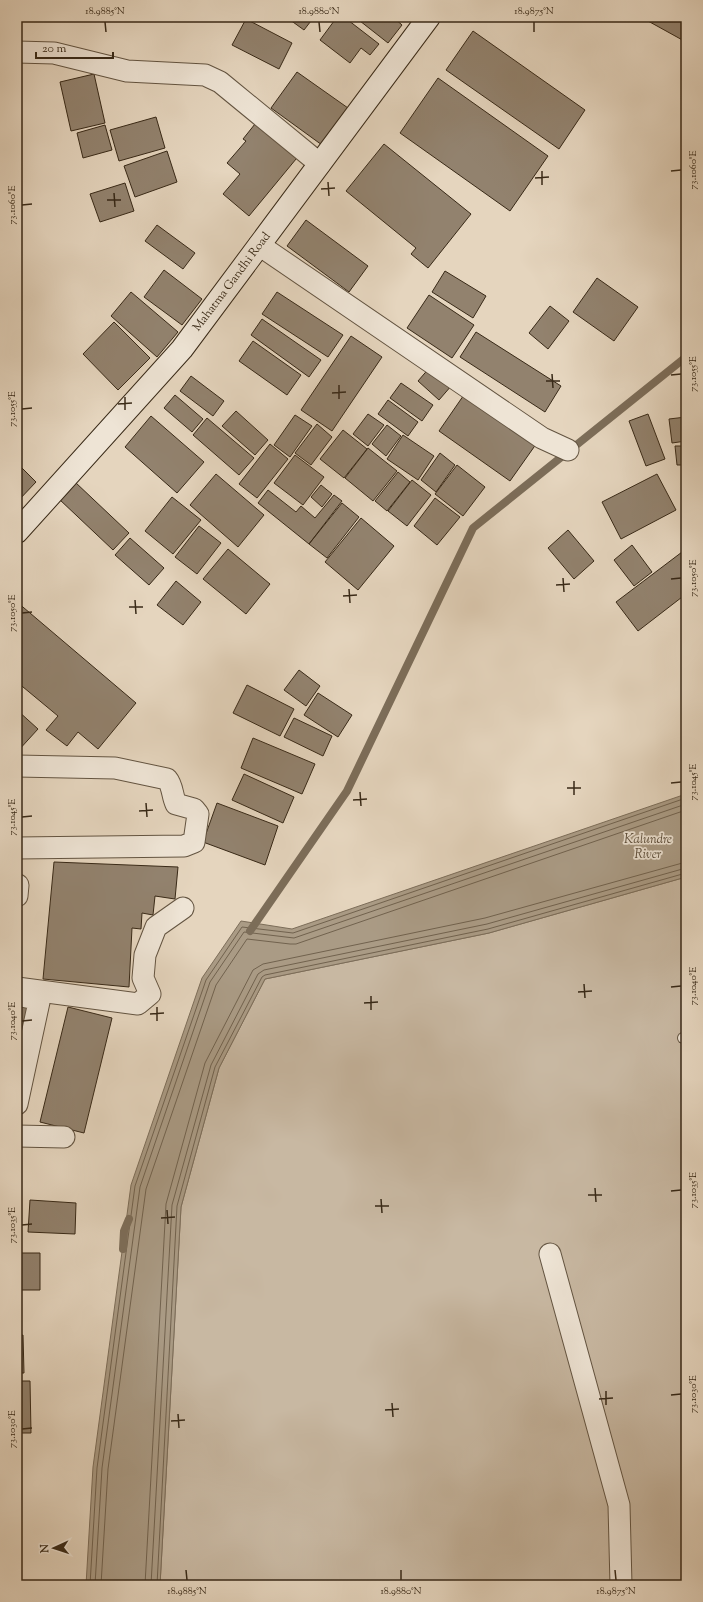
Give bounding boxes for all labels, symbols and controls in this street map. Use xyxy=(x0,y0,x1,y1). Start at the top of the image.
text: 18.9885°N xyxy=(85,4,125,19)
text: 18.9880°N xyxy=(298,4,340,19)
text: 18.9875°N xyxy=(514,4,554,19)
scale bar xyxy=(36,34,113,60)
text: 20 m xyxy=(42,40,67,58)
text: 73.1060°E xyxy=(686,151,701,189)
text: 73.1060°E xyxy=(5,186,20,224)
street label: Mahatma Gandhi Road xyxy=(189,228,275,335)
text: 73.1055°E xyxy=(686,356,701,392)
text: 73.1055°E xyxy=(5,391,20,427)
text: 73.1050°E xyxy=(686,559,701,597)
text: 73.1050°E xyxy=(5,594,20,632)
text: 73.1045°E xyxy=(686,764,701,800)
text: 73.1045°E xyxy=(5,799,20,835)
water label: Kalundre River xyxy=(624,831,672,864)
text: 73.1040°E xyxy=(686,967,701,1005)
text: 73.1040°E xyxy=(5,1002,20,1040)
text: 73.1035°E xyxy=(686,1172,701,1208)
text: 73.1035°E xyxy=(5,1207,20,1243)
text: 73.1030°E xyxy=(686,1375,701,1413)
text: 73.1030°E xyxy=(5,1410,20,1448)
north arrow xyxy=(34,1528,74,1568)
text: N xyxy=(37,1543,53,1554)
text: 18.9885°N xyxy=(167,1584,207,1599)
text: 18.9880°N xyxy=(380,1584,422,1599)
text: 18.9875°N xyxy=(596,1584,636,1599)

